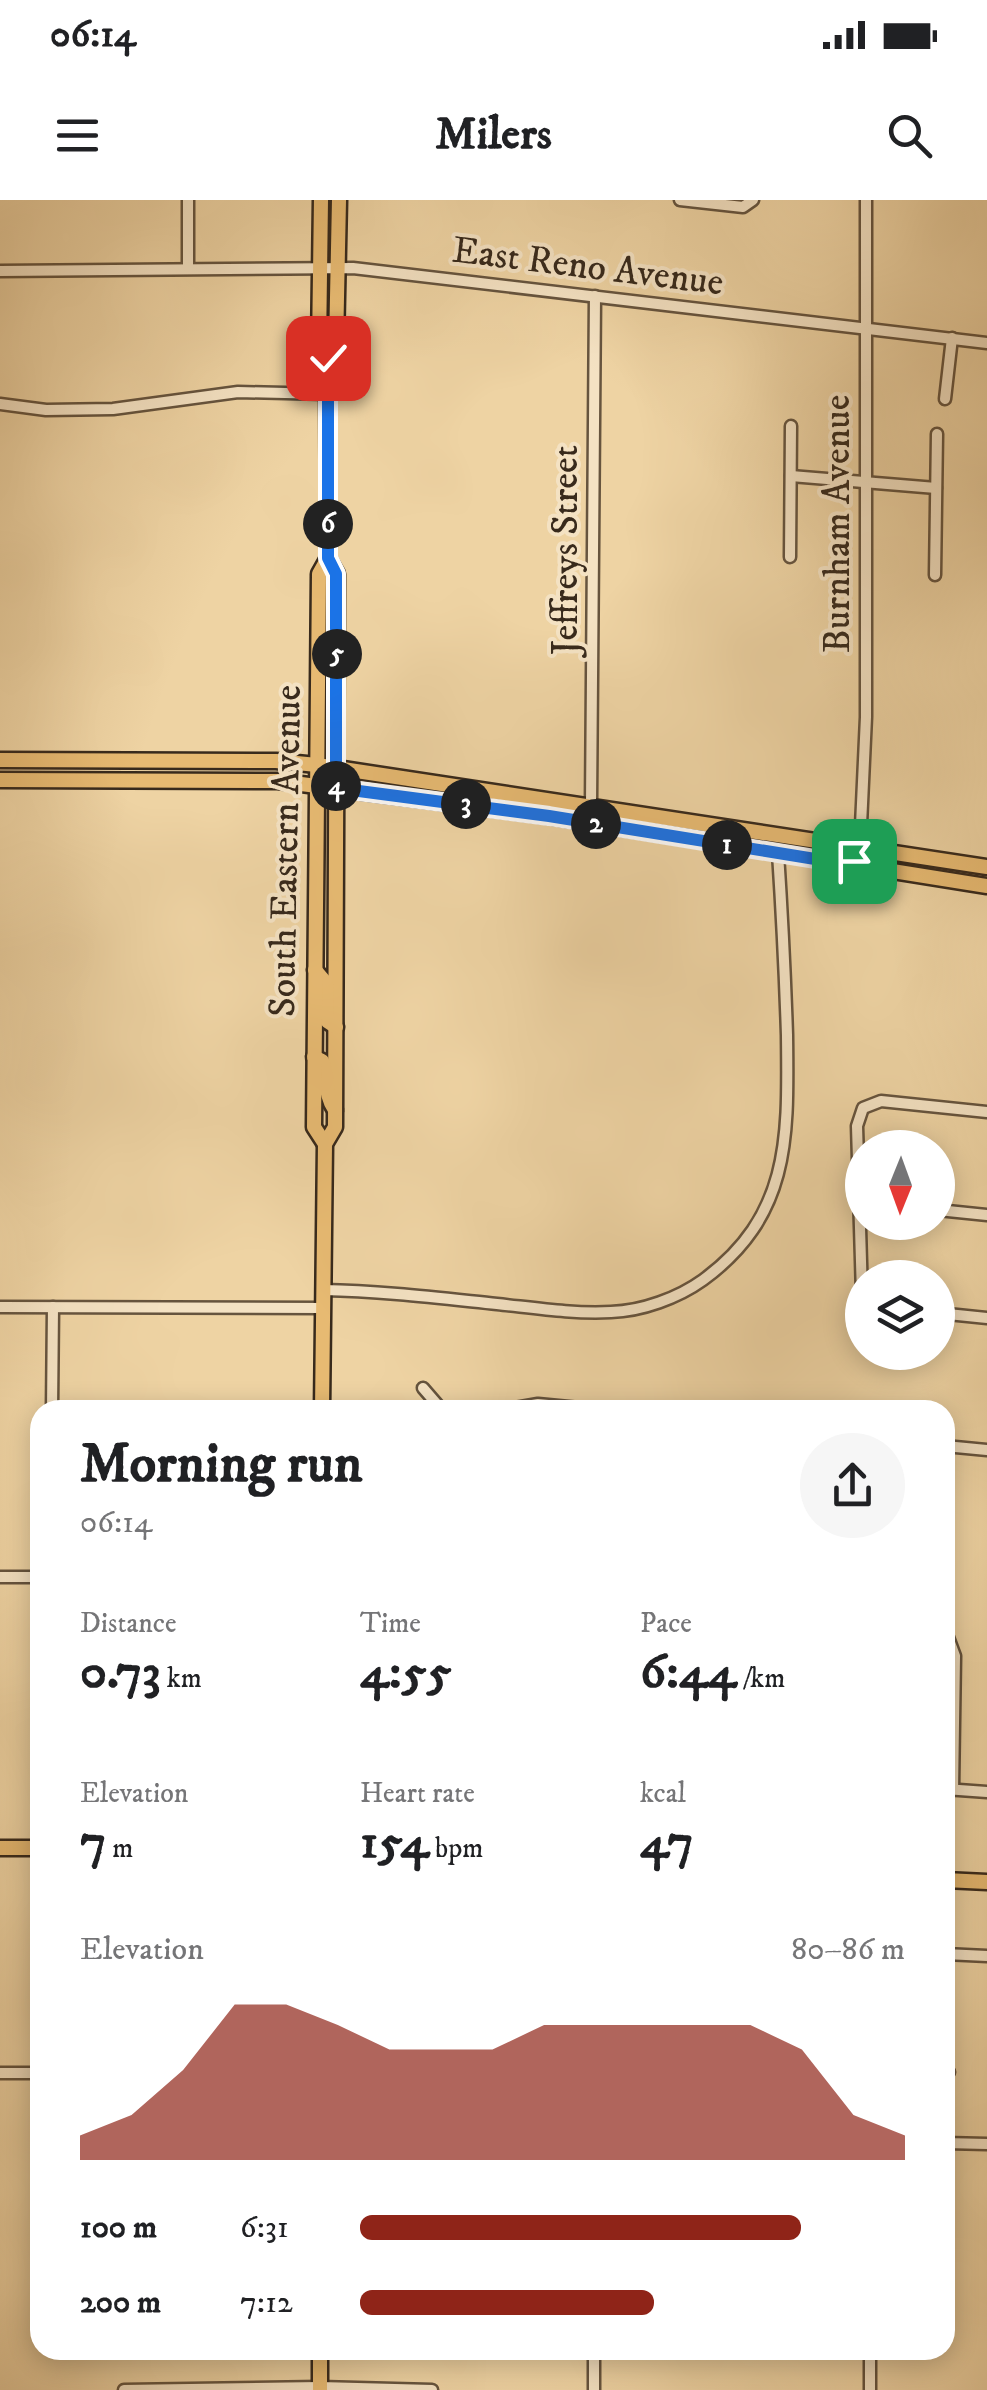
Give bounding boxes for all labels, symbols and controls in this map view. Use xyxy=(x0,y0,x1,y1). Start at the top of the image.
text: 06:14 xyxy=(50,11,136,59)
text: Milers xyxy=(435,107,552,163)
icon: menu xyxy=(50,108,105,163)
icon: search xyxy=(882,108,937,163)
street label: East Reno Avenue xyxy=(449,227,726,307)
pin xyxy=(286,316,371,401)
icon: check xyxy=(301,331,356,386)
street label: Burnham Avenue xyxy=(814,395,862,653)
street label: Jeffreys Street xyxy=(542,445,590,658)
pin: 6 xyxy=(303,499,353,549)
text: 6 xyxy=(321,506,335,541)
pin: 5 xyxy=(312,629,362,679)
text: 5 xyxy=(330,636,344,671)
street label: South Eastern Avenue xyxy=(259,684,313,1018)
pin: 4 xyxy=(311,761,361,811)
text: 4 xyxy=(328,768,344,803)
pin: 3 xyxy=(441,779,491,829)
text: 3 xyxy=(461,786,471,821)
pin: 2 xyxy=(571,799,621,849)
text: 2 xyxy=(589,806,603,841)
pin xyxy=(812,819,897,904)
pin: 1 xyxy=(702,820,752,870)
text: 1 xyxy=(722,827,732,862)
icon: arrive xyxy=(827,834,882,889)
north arrow xyxy=(845,1130,955,1240)
map controls xyxy=(845,1130,955,1370)
button: layers xyxy=(845,1260,955,1370)
text: Morning run xyxy=(80,1431,362,1500)
button: share xyxy=(800,1433,905,1538)
text: 06:14 xyxy=(80,1503,152,1543)
text: Distance xyxy=(80,1606,176,1641)
text: Time xyxy=(360,1606,421,1641)
text: Pace xyxy=(640,1606,692,1641)
text: 0.73 xyxy=(80,1641,161,1704)
text: 4:55 xyxy=(360,1641,452,1704)
text: 6:44 xyxy=(640,1641,737,1704)
text: km xyxy=(161,1661,202,1696)
text: /km xyxy=(737,1661,785,1696)
text: Elevation xyxy=(80,1776,188,1811)
text: Heart rate xyxy=(360,1776,475,1811)
text: kcal xyxy=(640,1776,686,1811)
text: 7 xyxy=(80,1811,106,1874)
text: 154 xyxy=(360,1811,429,1874)
text: 47 xyxy=(640,1811,694,1874)
text: m xyxy=(106,1831,133,1866)
text: bpm xyxy=(429,1831,483,1866)
text: Elevation xyxy=(80,1930,204,1970)
text: 80–86 m xyxy=(791,1930,905,1970)
text: 100 m xyxy=(80,2208,157,2248)
text: 6:31 xyxy=(240,2208,289,2248)
text: 200 m xyxy=(80,2283,161,2323)
text: 7:12 xyxy=(240,2283,293,2323)

